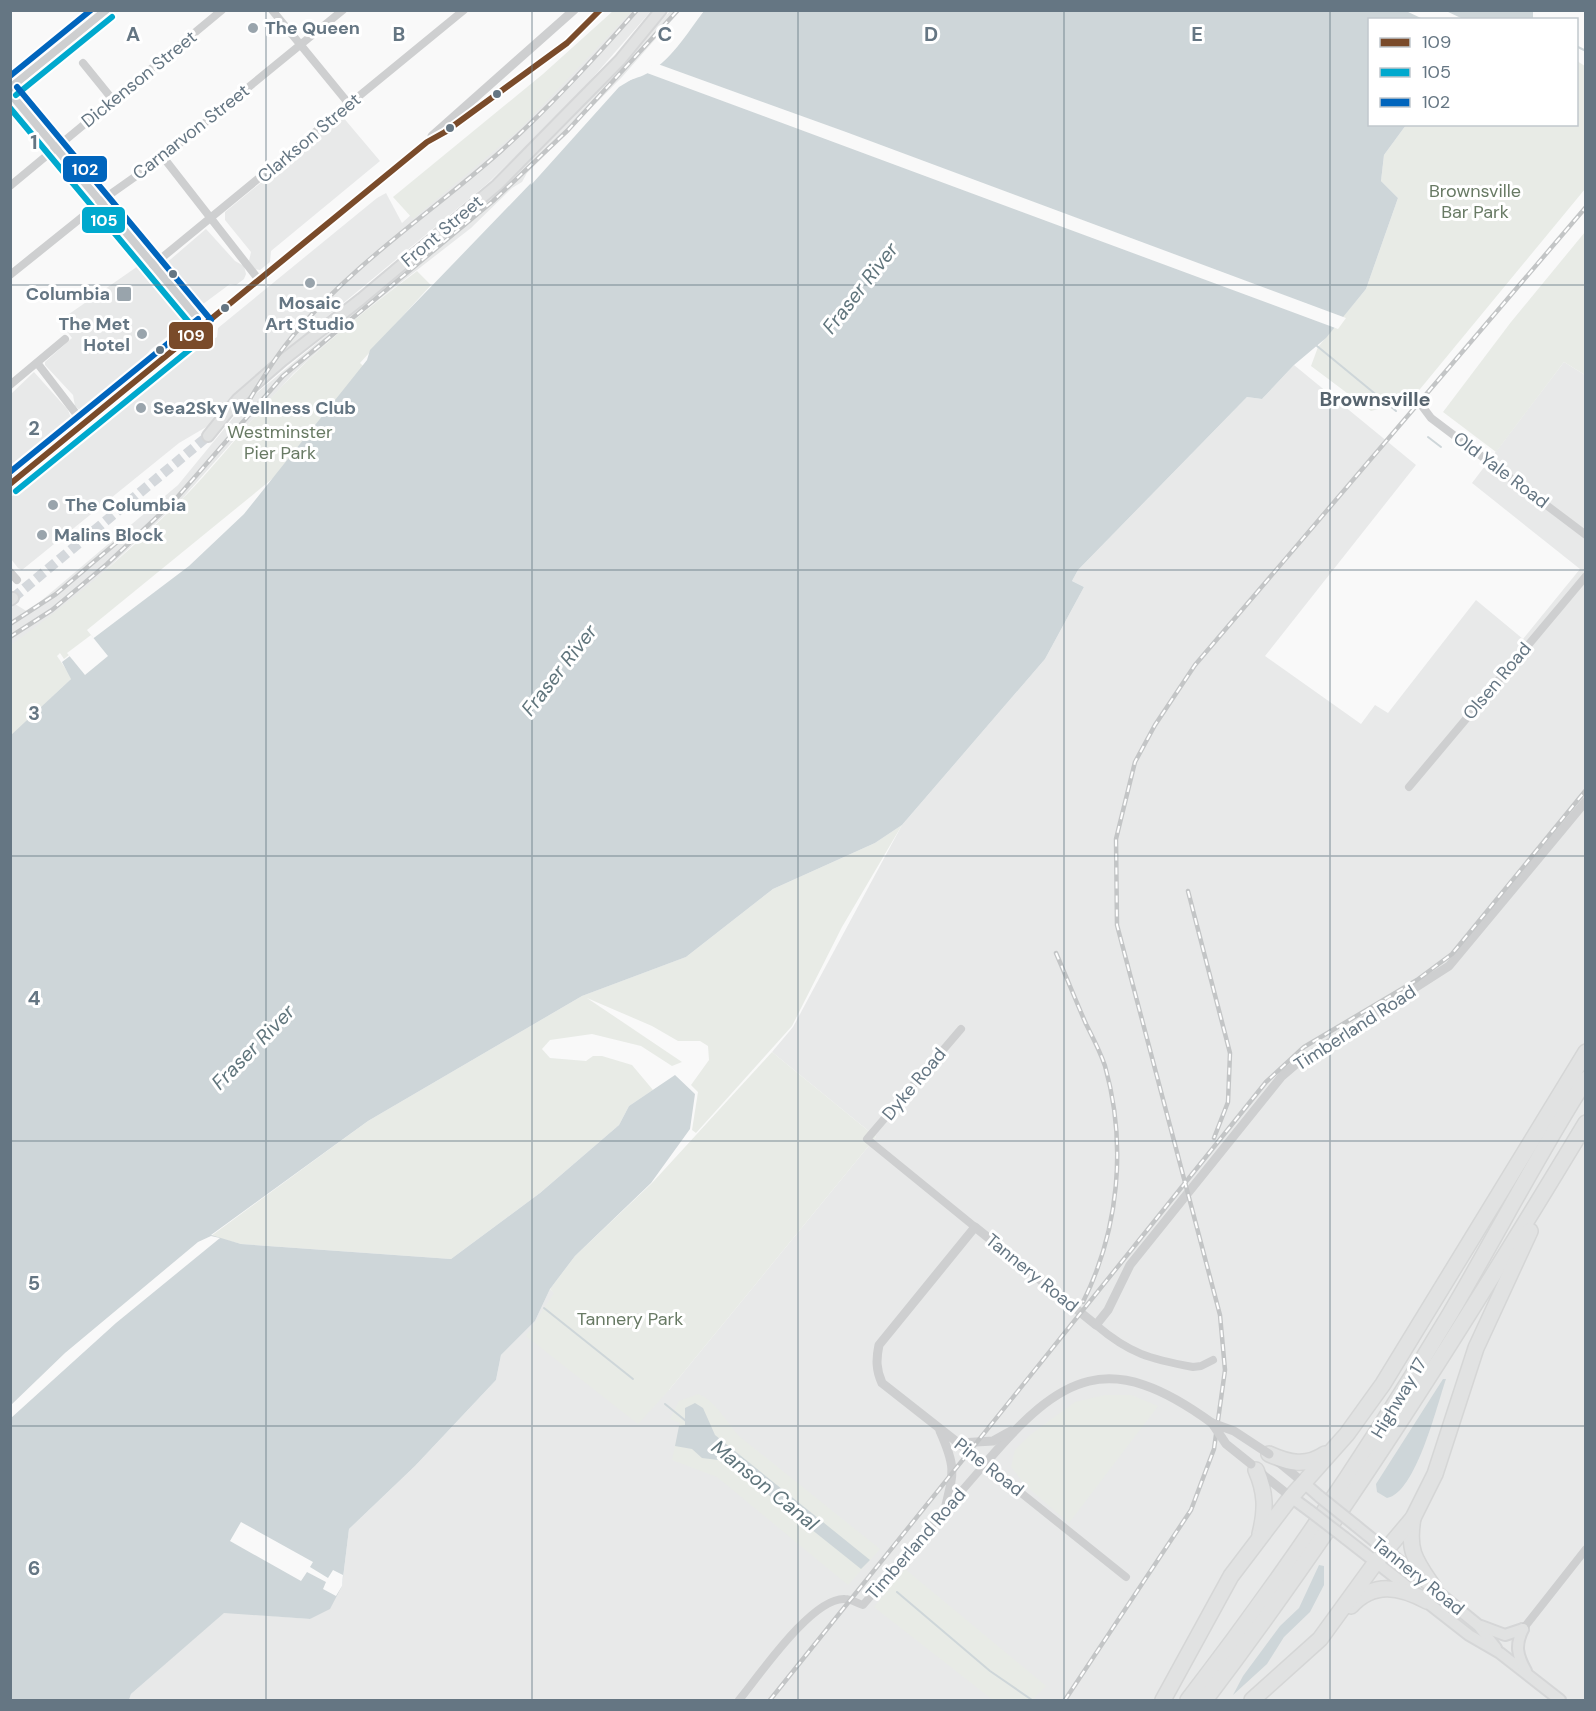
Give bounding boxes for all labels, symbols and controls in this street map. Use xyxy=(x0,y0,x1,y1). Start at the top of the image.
place label: The Queen xyxy=(265,16,360,40)
legend xyxy=(1368,18,1578,126)
text: A xyxy=(126,21,140,47)
marker: The Queen xyxy=(246,21,260,35)
text: B xyxy=(393,21,405,47)
text: C xyxy=(658,21,672,47)
text: D xyxy=(924,21,938,47)
text: E xyxy=(1191,21,1203,47)
street label: Dickenson Street xyxy=(76,25,202,133)
text: 109 xyxy=(1422,30,1451,54)
text: 105 xyxy=(1422,60,1451,84)
street label: Carnarvon Street xyxy=(128,79,254,185)
street label: Clarkson Street xyxy=(252,88,366,188)
unlabelled marker xyxy=(491,88,503,100)
text: 102 xyxy=(1422,90,1450,114)
unlabelled marker xyxy=(444,122,456,134)
text: 1 xyxy=(30,129,38,155)
line badge: 102 xyxy=(62,155,108,183)
text: 102 xyxy=(72,159,98,180)
park label: Brownsville Bar Park xyxy=(1429,179,1521,224)
street label: Front Street xyxy=(396,190,488,272)
line badge: 105 xyxy=(81,206,126,234)
text: 105 xyxy=(90,210,118,231)
water label: Fraser River xyxy=(816,237,904,339)
unlabelled marker xyxy=(167,268,179,280)
marker: Mosaic Art Studio xyxy=(303,276,317,290)
place label: Columbia xyxy=(26,282,110,306)
marker: Columbia xyxy=(115,285,133,303)
place label: Mosaic Art Studio xyxy=(265,291,355,336)
unlabelled marker xyxy=(219,302,231,314)
place label: The Met Hotel xyxy=(59,312,130,357)
line badge: 109 xyxy=(168,321,214,350)
text: 109 xyxy=(177,325,205,346)
marker: The Met Hotel xyxy=(135,327,149,341)
unlabelled marker xyxy=(154,344,166,356)
district label: Brownsville xyxy=(1319,386,1431,412)
place label: Sea2Sky Wellness Club xyxy=(153,396,356,420)
marker: Sea2Sky Wellness Club xyxy=(134,401,148,415)
text: 2 xyxy=(28,415,40,441)
park label: Westminster Pier Park xyxy=(227,420,333,465)
street label: Old Yale Road xyxy=(1448,426,1554,514)
place label: The Columbia xyxy=(65,493,186,517)
marker: The Columbia xyxy=(46,498,60,512)
place label: Malins Block xyxy=(54,523,164,547)
marker: Malins Block xyxy=(35,528,49,542)
water label: Fraser River xyxy=(515,619,603,721)
street label: Olsen Road xyxy=(1458,637,1536,725)
text: 3 xyxy=(28,700,40,726)
street label: Timberland Road xyxy=(1289,980,1421,1076)
text: 4 xyxy=(28,985,41,1011)
water label: Fraser River xyxy=(206,998,301,1095)
street label: Dyke Road xyxy=(877,1043,951,1125)
street label: Tannery Road xyxy=(981,1228,1083,1318)
text: 5 xyxy=(28,1270,40,1296)
park label: Tannery Park xyxy=(577,1307,683,1331)
street label: Highway 17 xyxy=(1366,1353,1432,1443)
street label: Pine Road xyxy=(949,1432,1029,1502)
water label: Manson Canal xyxy=(706,1434,824,1536)
street label: Timberland Road xyxy=(861,1483,971,1605)
street label: Tannery Road xyxy=(1367,1531,1469,1621)
text: 6 xyxy=(28,1555,40,1581)

